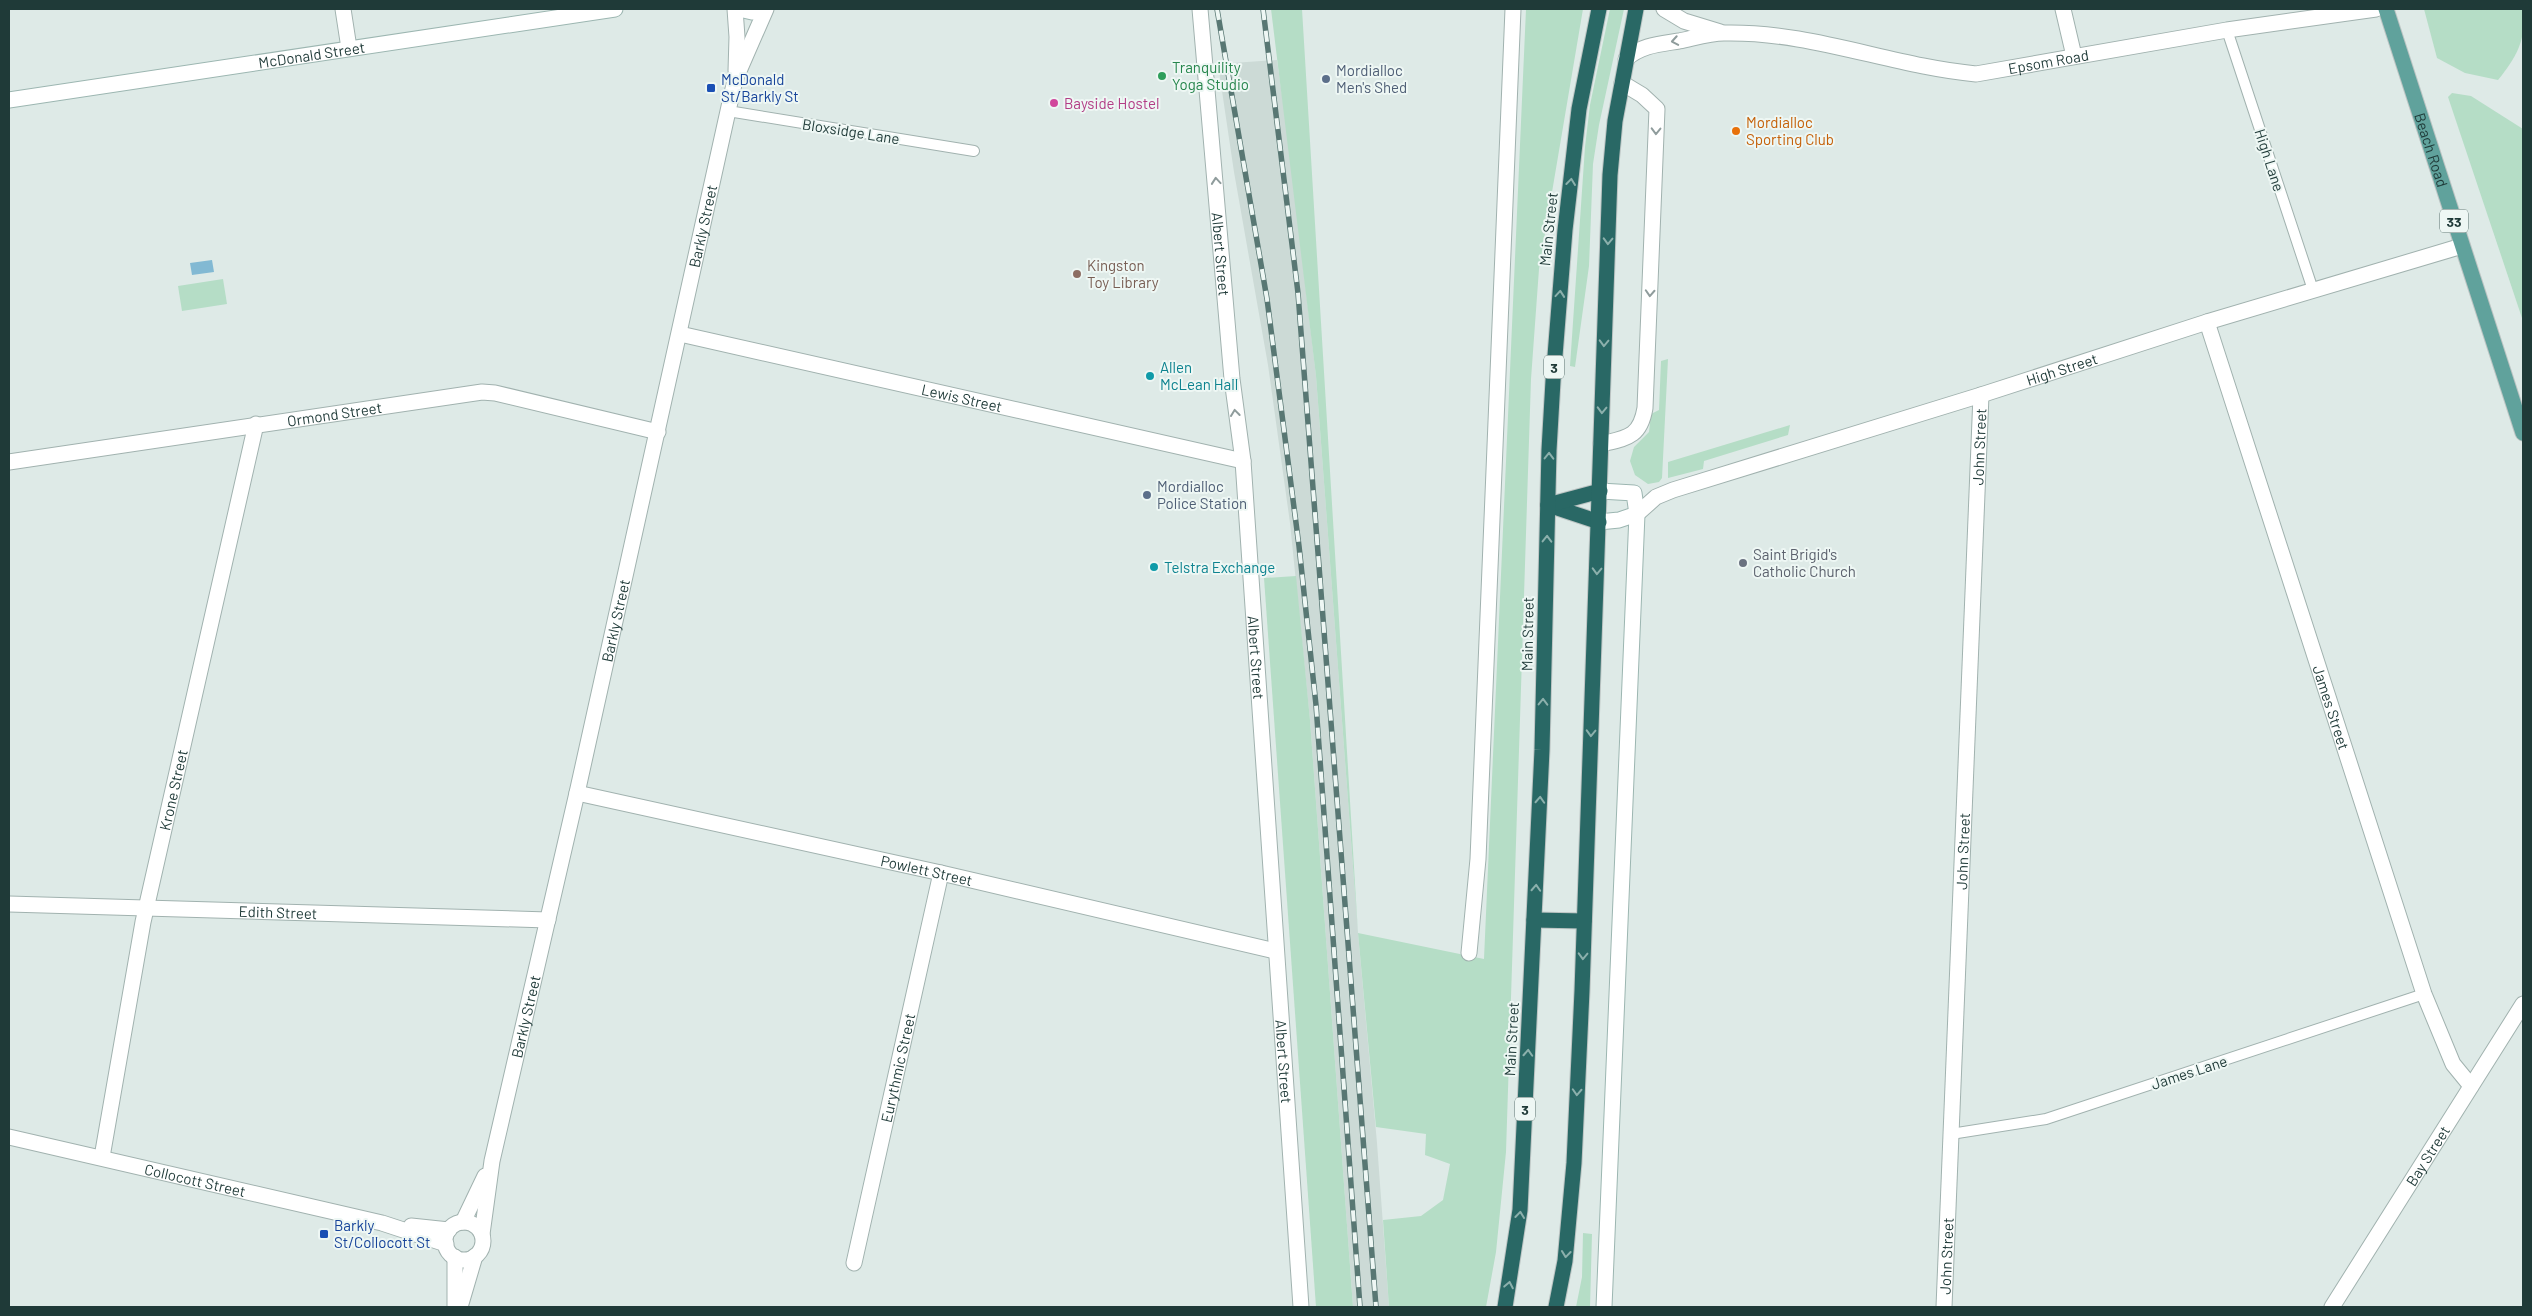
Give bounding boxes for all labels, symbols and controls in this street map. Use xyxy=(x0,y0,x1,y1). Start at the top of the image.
one-way arrow xyxy=(1671,36,1680,46)
street label: McDonald Street xyxy=(257,38,366,71)
street label: Epsom Road xyxy=(2007,45,2090,77)
place label: Tranquility Yoga Studio xyxy=(1172,58,1249,93)
place label: Mordialloc Men's Shed xyxy=(1336,61,1407,96)
place label: McDonald St/Barkly St xyxy=(721,70,799,105)
marker: Tranquility Yoga Studio xyxy=(1156,70,1168,82)
marker: Mordialloc Men's Shed xyxy=(1320,73,1332,85)
marker: McDonald St/Barkly St xyxy=(705,82,717,94)
place label: Bayside Hostel xyxy=(1064,94,1159,112)
marker: Bayside Hostel xyxy=(1048,97,1060,109)
street label: Beach Road xyxy=(2411,110,2452,189)
place label: Mordialloc Sporting Club xyxy=(1746,113,1834,148)
street label: Bloxsidge Lane xyxy=(801,114,901,148)
marker: Mordialloc Sporting Club xyxy=(1730,125,1742,137)
street label: High Lane xyxy=(2251,126,2289,194)
one-way arrow xyxy=(1651,128,1661,135)
one-way arrow xyxy=(1211,177,1222,185)
one-way arrow xyxy=(1565,177,1576,185)
street label: Barkly Street xyxy=(685,183,720,269)
street label: Main Street xyxy=(1535,191,1561,267)
road number: 33 xyxy=(2440,210,2468,232)
street label: Albert Street xyxy=(1209,212,1234,297)
one-way arrow xyxy=(1603,238,1613,245)
place label: Kingston Toy Library xyxy=(1087,256,1159,291)
marker: Kingston Toy Library xyxy=(1071,268,1083,280)
one-way arrow xyxy=(1554,290,1565,298)
one-way arrow xyxy=(1645,290,1656,298)
one-way arrow xyxy=(1599,339,1609,347)
street label: High Street xyxy=(2024,349,2100,389)
road number: 3 xyxy=(1544,356,1564,378)
place label: Allen McLean Hall xyxy=(1160,358,1238,393)
marker: Allen McLean Hall xyxy=(1144,370,1156,382)
street label: Lewis Street xyxy=(920,380,1004,415)
street label: Ormond Street xyxy=(286,398,383,430)
one-way arrow xyxy=(1596,406,1607,414)
street label: John Street xyxy=(1968,408,1989,486)
one-way arrow xyxy=(1230,409,1241,417)
one-way arrow xyxy=(1544,452,1554,460)
place label: Mordialloc Police Station xyxy=(1157,477,1247,512)
marker: Mordialloc Police Station xyxy=(1141,489,1153,501)
one-way arrow xyxy=(1542,535,1552,542)
place label: Saint Brigid's Catholic Church xyxy=(1753,545,1856,580)
marker: Saint Brigid's Catholic Church xyxy=(1737,557,1749,569)
place label: Telstra Exchange xyxy=(1164,558,1275,576)
marker: Telstra Exchange xyxy=(1148,561,1160,573)
one-way arrow xyxy=(1592,568,1602,575)
street label: Barkly Street xyxy=(597,577,633,664)
street label: Main Street xyxy=(1517,597,1537,671)
street label: Albert Street xyxy=(1245,615,1268,700)
street label: James Street xyxy=(2309,663,2353,752)
one-way arrow xyxy=(1538,697,1549,705)
one-way arrow xyxy=(1586,730,1596,738)
street label: Krone Street xyxy=(155,748,191,832)
one-way arrow xyxy=(1534,795,1545,803)
street label: John Street xyxy=(1952,813,1973,890)
street label: Powlett Street xyxy=(879,851,974,889)
one-way arrow xyxy=(1530,884,1541,892)
street label: Edith Street xyxy=(238,902,317,922)
one-way arrow xyxy=(1578,952,1588,960)
street label: Barkly Street xyxy=(507,973,544,1060)
street label: Main Street xyxy=(1500,1001,1522,1077)
street label: Eurythmic Street xyxy=(877,1011,918,1124)
street label: Albert Street xyxy=(1272,1019,1296,1104)
one-way arrow xyxy=(1522,1048,1533,1056)
street label: James Lane xyxy=(2149,1051,2229,1093)
one-way arrow xyxy=(1572,1088,1582,1096)
road number: 3 xyxy=(1515,1098,1535,1120)
street label: Bay Street xyxy=(2402,1122,2453,1189)
street label: Collocott Street xyxy=(143,1160,247,1200)
one-way arrow xyxy=(1514,1211,1525,1219)
place label: Barkly St/Collocott St xyxy=(334,1216,430,1251)
street label: John Street xyxy=(1936,1217,1957,1295)
marker: Barkly St/Collocott St xyxy=(318,1228,330,1240)
one-way arrow xyxy=(1561,1250,1572,1258)
one-way arrow xyxy=(1503,1281,1513,1290)

